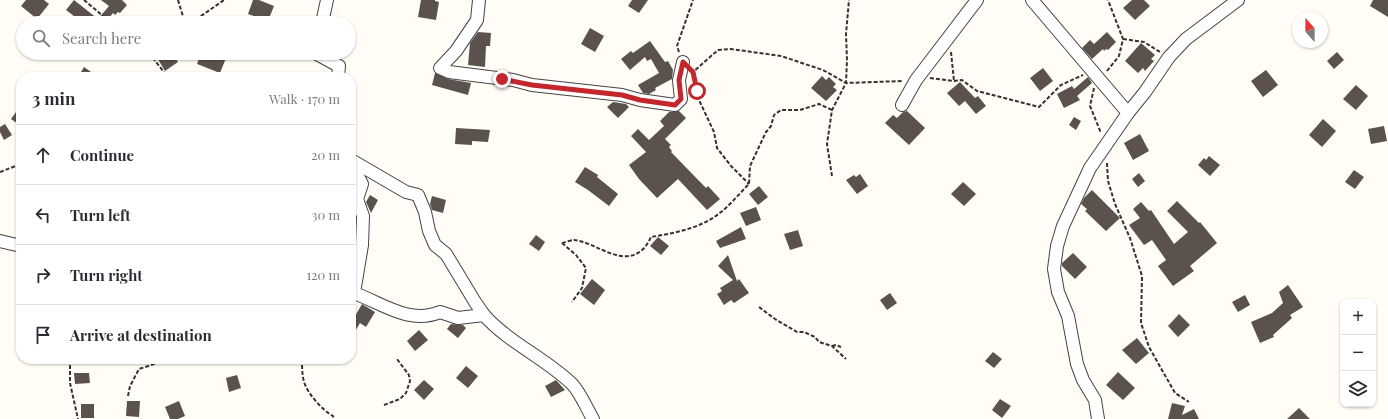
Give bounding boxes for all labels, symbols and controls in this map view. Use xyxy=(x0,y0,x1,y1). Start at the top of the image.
north arrow xyxy=(1292,12,1328,48)
search box xyxy=(16,16,356,60)
icon: search xyxy=(30,27,52,49)
text: Search here xyxy=(62,28,141,48)
route end xyxy=(493,70,511,88)
route start xyxy=(688,82,706,100)
text: 3 min xyxy=(32,87,75,109)
text: Walk · 170 m xyxy=(269,90,340,107)
icon: ahead xyxy=(32,144,54,166)
text: Continue xyxy=(70,145,134,165)
text: 20 m xyxy=(311,146,340,163)
icon: left xyxy=(32,204,54,226)
text: Turn left xyxy=(70,205,131,225)
text: 30 m xyxy=(312,206,340,223)
icon: right xyxy=(32,264,54,286)
text: Turn right xyxy=(70,265,143,285)
text: 120 m xyxy=(306,266,340,283)
map controls xyxy=(1340,299,1376,407)
button: + xyxy=(1340,299,1376,335)
icon: arrive xyxy=(32,324,54,346)
text: Arrive at destination xyxy=(70,325,212,345)
button: − xyxy=(1340,335,1376,371)
button: layers xyxy=(1340,371,1376,407)

